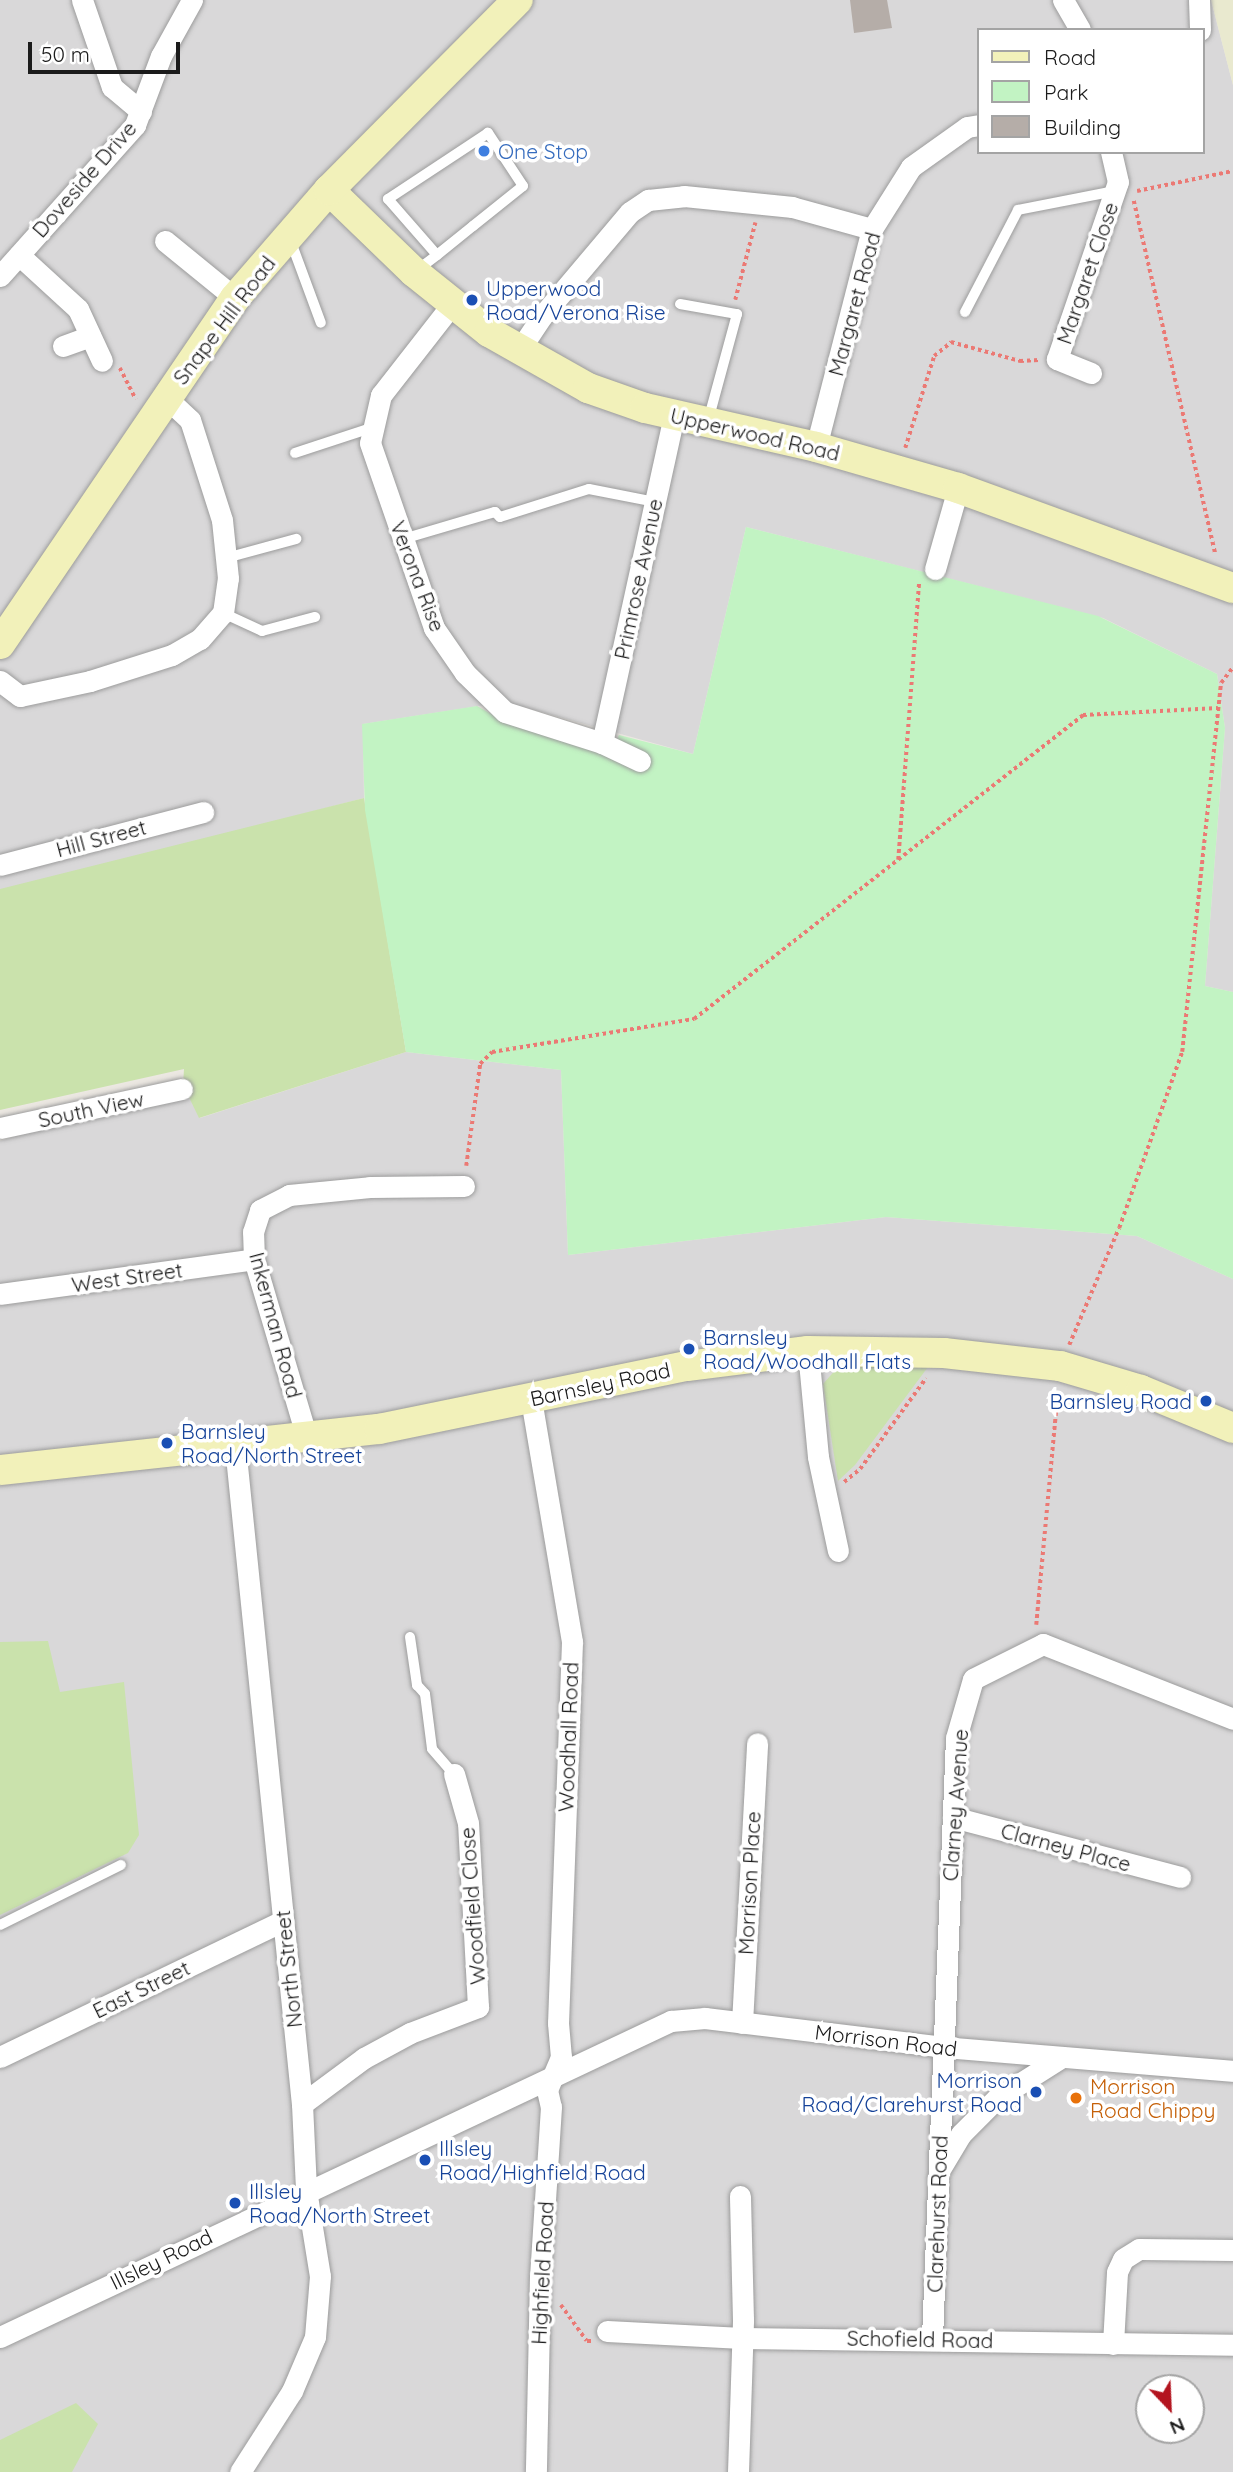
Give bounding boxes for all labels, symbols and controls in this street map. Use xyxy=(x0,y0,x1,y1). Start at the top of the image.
scale bar xyxy=(32,28,184,72)
legend xyxy=(978,28,1205,154)
text: 50 m xyxy=(41,41,90,67)
text: Road xyxy=(1044,44,1096,70)
text: Park xyxy=(1044,79,1088,105)
text: Building xyxy=(1044,114,1121,140)
street label: Doveside Drive xyxy=(27,116,141,242)
place label: One Stop xyxy=(498,138,588,164)
marker: One Stop xyxy=(476,143,492,159)
street label: Margaret Close xyxy=(1051,199,1123,347)
street label: Margaret Road xyxy=(823,229,885,379)
street label: Snape Hill Road xyxy=(168,251,280,389)
place label: Upperwood Road/Verona Rise xyxy=(486,275,666,325)
marker: Upperwood Road/Verona Rise xyxy=(464,292,480,308)
street label: Upperwood Road xyxy=(668,402,842,466)
street label: Primrose Avenue xyxy=(609,496,667,662)
street label: Verona Rise xyxy=(385,517,451,635)
street label: Hill Street xyxy=(53,814,149,862)
street label: South View xyxy=(36,1086,146,1132)
street label: Inkerman Road xyxy=(244,1249,308,1401)
street label: West Street xyxy=(70,1257,184,1297)
place label: Barnsley Road/Woodhall Flats xyxy=(703,1324,911,1374)
marker: Barnsley Road/Woodhall Flats xyxy=(681,1341,697,1357)
street label: Barnsley Road xyxy=(528,1357,672,1411)
place label: Barnsley Road xyxy=(1049,1388,1192,1414)
marker: Barnsley Road xyxy=(1198,1393,1214,1409)
place label: Barnsley Road/North Street xyxy=(181,1418,362,1468)
marker: Barnsley Road/North Street xyxy=(159,1435,175,1451)
street label: Woodhall Road xyxy=(553,1661,583,1813)
street label: Clarney Avenue xyxy=(937,1728,973,1882)
street label: Morrison Place xyxy=(733,1810,765,1956)
street label: Clarney Place xyxy=(998,1818,1134,1876)
street label: Woodfield Close xyxy=(454,1826,490,1986)
street label: North Street xyxy=(269,1909,307,2029)
street label: East Street xyxy=(88,1955,194,2023)
street label: Morrison Road xyxy=(813,2019,959,2061)
place label: Morrison Road/Clarehurst Road xyxy=(801,2067,1022,2117)
place label: Morrison Road Chippy xyxy=(1090,2073,1215,2123)
marker: Morrison Road/Clarehurst Road xyxy=(1028,2084,1044,2100)
marker: Morrison Road Chippy xyxy=(1068,2090,1084,2106)
place label: Illsley Road/Highfield Road xyxy=(439,2135,646,2185)
street label: Clarehurst Road xyxy=(922,2135,952,2293)
marker: Illsley Road/Highfield Road xyxy=(417,2152,433,2168)
place label: Illsley Road/North Street xyxy=(249,2178,430,2228)
marker: Illsley Road/North Street xyxy=(227,2195,243,2211)
street label: Highfield Road xyxy=(526,2201,558,2345)
street label: Illsley Road xyxy=(106,2223,216,2295)
street label: Schofield Road xyxy=(847,2325,993,2353)
north arrow xyxy=(1135,2374,1205,2444)
text: N xyxy=(1166,2413,1189,2440)

